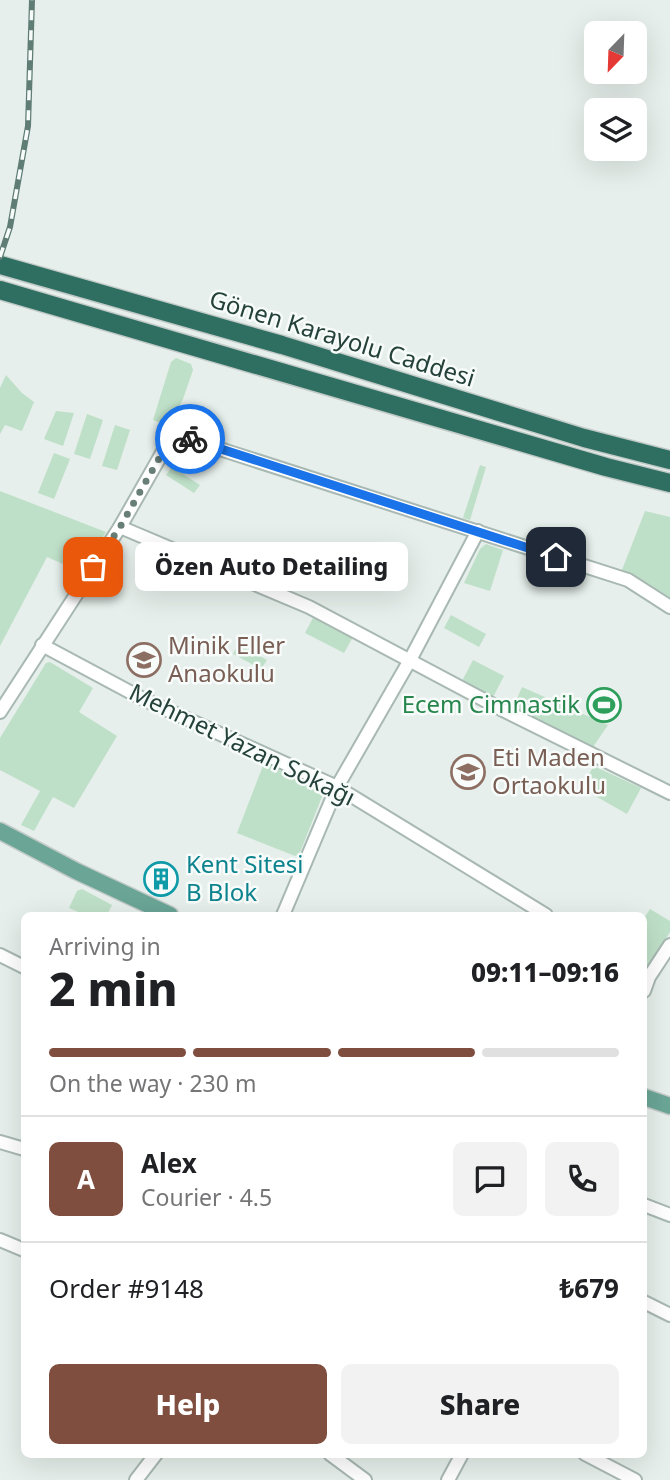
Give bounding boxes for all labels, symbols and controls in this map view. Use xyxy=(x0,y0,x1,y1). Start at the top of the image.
north arrow xyxy=(584,21,648,84)
map controls xyxy=(584,21,647,161)
button: layers xyxy=(584,98,647,161)
street label: Gönen Karayolu Caddesi xyxy=(206,281,479,394)
courier xyxy=(155,404,225,474)
icon: bike xyxy=(171,420,209,458)
pin xyxy=(526,527,586,587)
pin xyxy=(63,537,123,597)
icon: home xyxy=(537,538,575,576)
callout: Özen Auto Detailing xyxy=(135,542,408,592)
icon: bag xyxy=(74,548,112,586)
text: Özen Auto Detailing xyxy=(155,550,388,582)
place label: Minik Eller Anaokulu xyxy=(168,628,285,689)
school or university icon: Minik Eller Anaokulu xyxy=(125,641,163,679)
street label: Mehmet Yazan Sokağı xyxy=(124,675,361,813)
sports icon: Ecem Cimnastik xyxy=(585,686,623,724)
place label: Ecem Cimnastik xyxy=(402,687,580,720)
place label: Eti Maden Ortaokulu xyxy=(492,740,606,801)
school or university icon: Eti Maden Ortaokulu xyxy=(449,753,487,791)
place label: Kent Sitesi B Blok xyxy=(186,847,303,908)
building icon: Kent Sitesi B Blok xyxy=(142,860,180,898)
text: Arriving in xyxy=(49,930,161,962)
text: 09:11–09:16 xyxy=(471,954,619,990)
text: 2 min xyxy=(49,957,178,1019)
text: On the way · 230 m xyxy=(49,1067,256,1099)
button: chat xyxy=(453,1142,527,1216)
button: phone xyxy=(545,1142,619,1216)
text: Alex xyxy=(141,1145,197,1181)
text: A xyxy=(77,1161,95,1197)
text: Courier · 4.5 xyxy=(141,1181,272,1213)
text: Order #9148 xyxy=(49,1270,204,1306)
text: ₺679 xyxy=(560,1270,619,1306)
button: Help xyxy=(49,1364,327,1444)
button: Share xyxy=(341,1364,619,1444)

